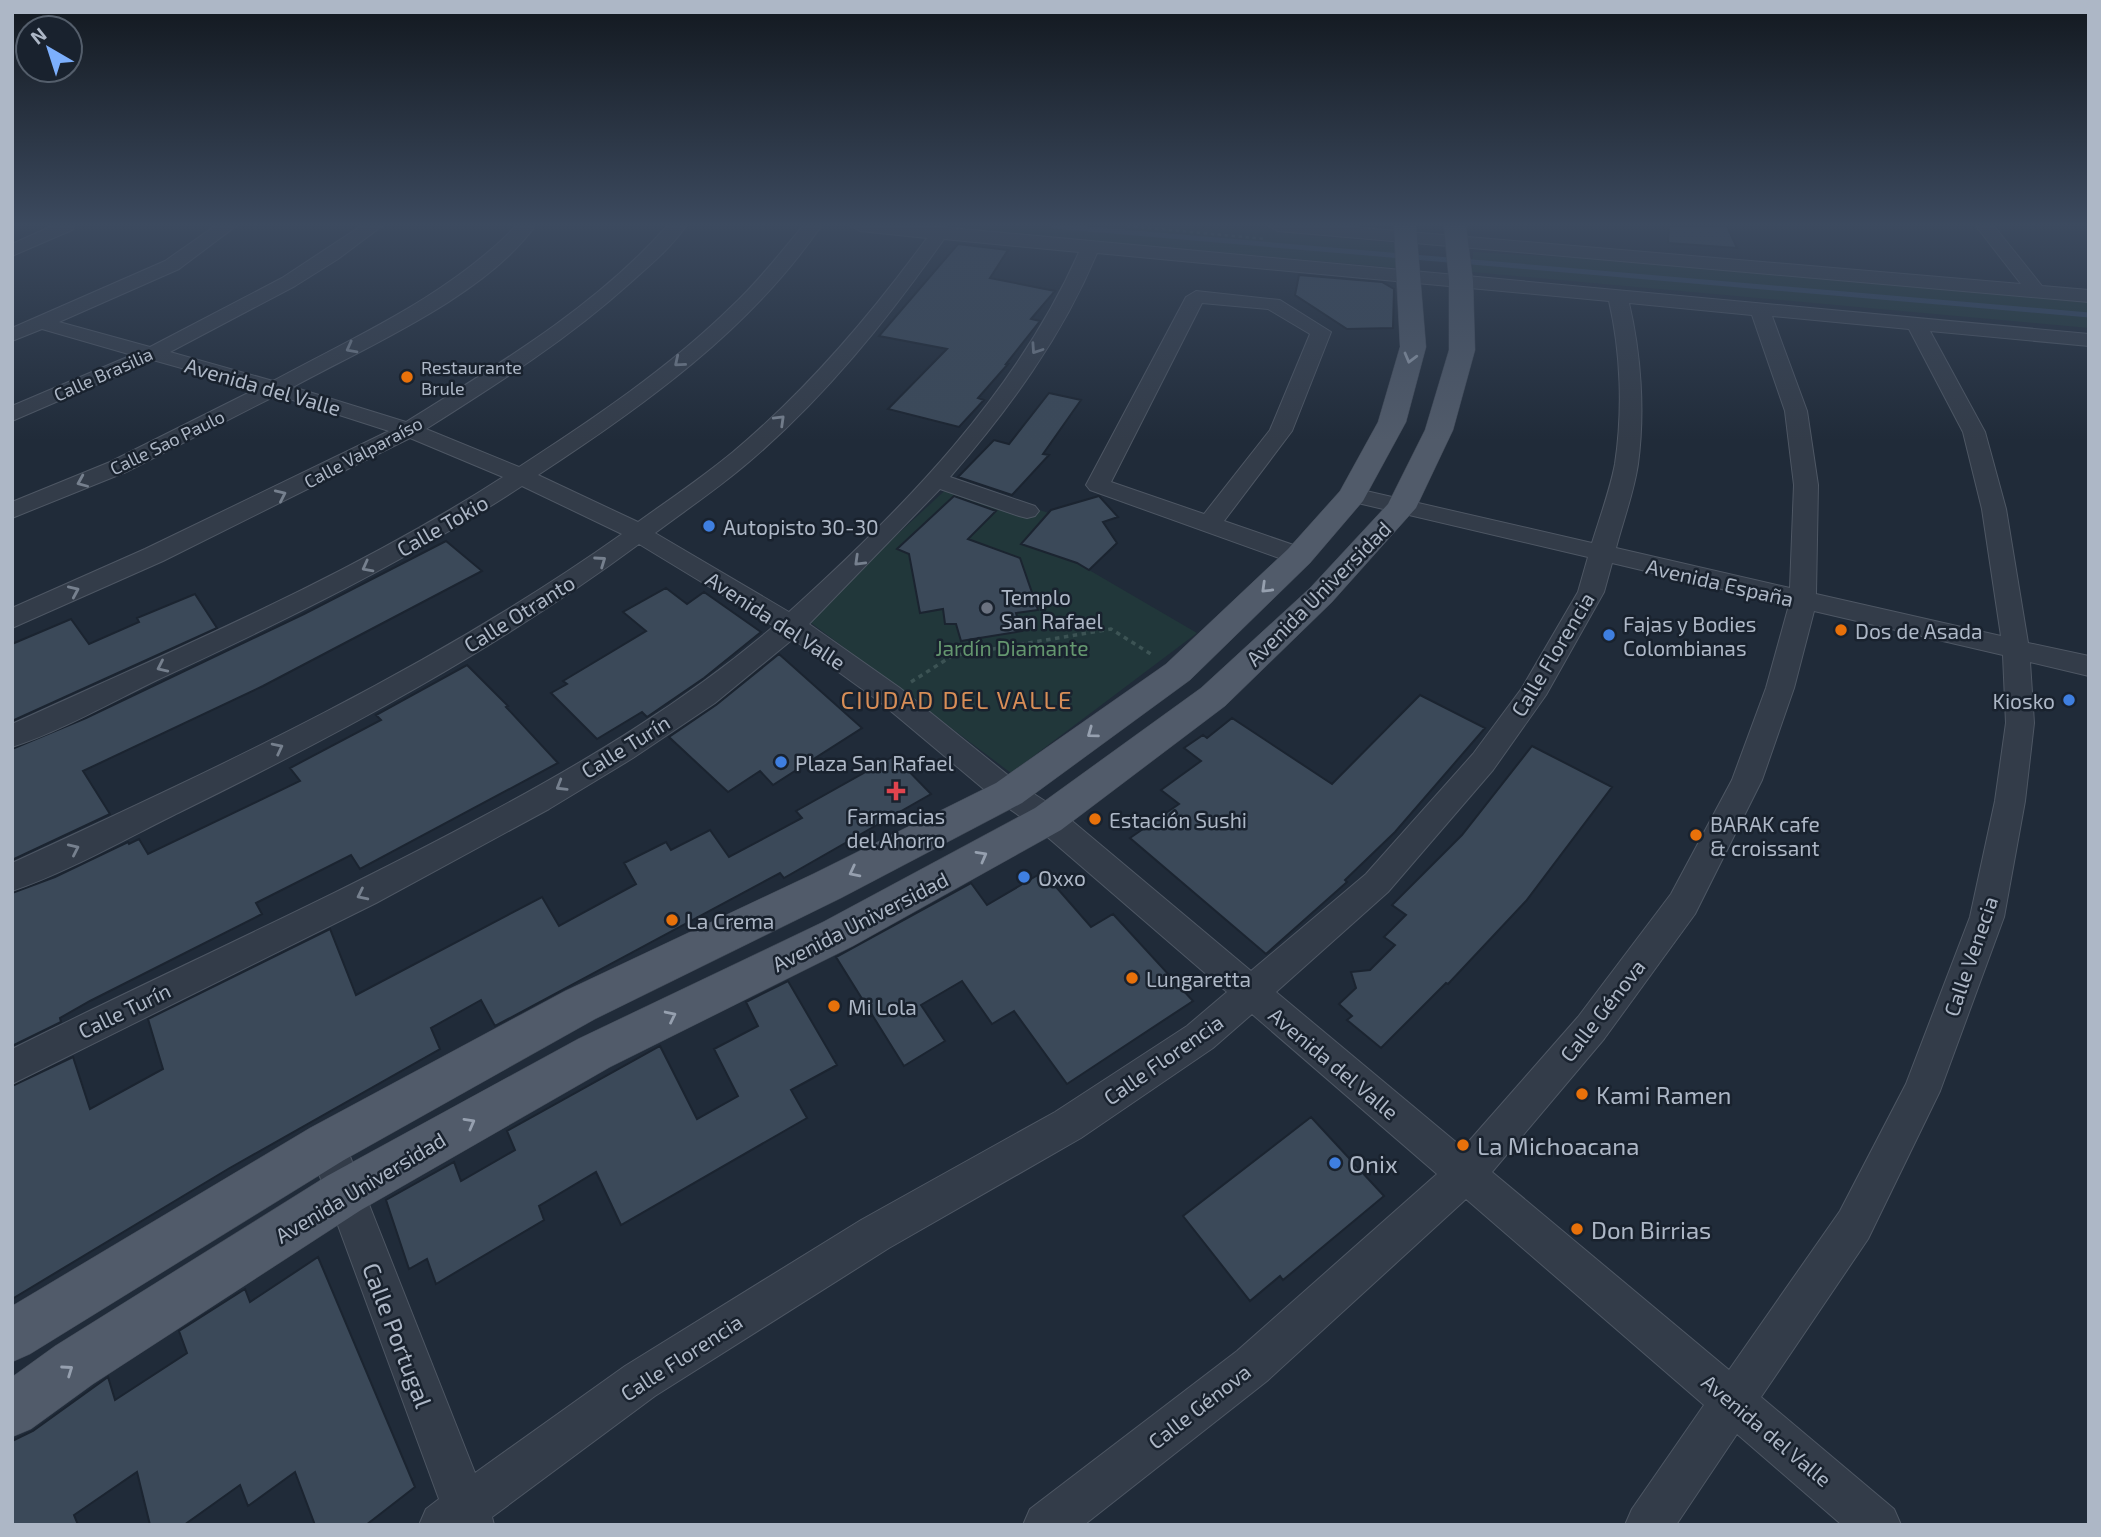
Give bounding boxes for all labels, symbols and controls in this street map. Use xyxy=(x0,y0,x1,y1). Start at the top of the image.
north arrow xyxy=(14,14,84,84)
text: N xyxy=(25,22,51,49)
one-way arrow xyxy=(345,339,358,353)
one-way arrow xyxy=(1031,341,1044,354)
street label: Calle Brasilia xyxy=(50,342,156,406)
one-way arrow xyxy=(1404,351,1418,363)
street label: Avenida del Valle xyxy=(182,352,344,420)
one-way arrow xyxy=(674,353,687,366)
place label: Restaurante Brule xyxy=(421,356,522,399)
marker: Restaurante Brule xyxy=(399,369,415,385)
street label: Calle Sao Paulo xyxy=(106,405,228,479)
street label: Calle Valparaíso xyxy=(300,412,426,492)
one-way arrow xyxy=(772,416,785,429)
one-way arrow xyxy=(76,474,89,488)
one-way arrow xyxy=(274,489,286,503)
street label: Calle Tokio xyxy=(392,489,492,561)
place label: Autopisto 30-30 xyxy=(723,514,879,539)
street label: Avenida Universidad xyxy=(1241,516,1395,670)
marker: Autopisto 30-30 xyxy=(701,518,717,534)
one-way arrow xyxy=(854,552,867,565)
street label: Avenida España xyxy=(1644,553,1796,611)
one-way arrow xyxy=(593,557,606,569)
one-way arrow xyxy=(362,558,374,572)
street label: Avenida del Valle xyxy=(702,566,850,674)
street label: Calle Otranto xyxy=(459,569,579,657)
one-way arrow xyxy=(1261,579,1274,592)
place label: Templo San Rafael xyxy=(1001,584,1103,633)
one-way arrow xyxy=(67,585,80,599)
street label: Calle Florencia xyxy=(1505,588,1599,720)
marker: Templo San Rafael xyxy=(979,600,995,616)
place label: Fajas y Bodies Colombianas xyxy=(1623,611,1757,660)
place label: Dos de Asada xyxy=(1855,618,1983,643)
marker: Dos de Asada xyxy=(1833,622,1849,638)
marker: Fajas y Bodies Colombianas xyxy=(1601,627,1617,643)
park label: Jardín Diamante xyxy=(935,635,1089,660)
one-way arrow xyxy=(157,658,169,672)
district label: CIUDAD DEL VALLE xyxy=(841,685,1073,714)
place label: Kiosko xyxy=(1992,688,2055,713)
marker: Kiosko xyxy=(2061,692,2077,708)
street label: Calle Turín xyxy=(576,709,674,783)
one-way arrow xyxy=(1087,725,1100,737)
one-way arrow xyxy=(271,743,283,757)
place label: Plaza San Rafael xyxy=(795,750,955,775)
marker: Plaza San Rafael xyxy=(773,754,789,770)
one-way arrow xyxy=(556,778,569,791)
marker: Farmacias del Ahorro xyxy=(888,783,904,799)
place label: Farmacias del Ahorro xyxy=(847,803,945,852)
place label: Estación Sushi xyxy=(1109,807,1247,832)
marker: Estación Sushi xyxy=(1087,811,1103,827)
place label: BARAK cafe & croissant xyxy=(1710,811,1820,860)
marker: BARAK cafe & croissant xyxy=(1688,827,1704,843)
one-way arrow xyxy=(67,844,79,858)
one-way arrow xyxy=(974,851,987,864)
one-way arrow xyxy=(849,864,861,877)
place label: Oxxo xyxy=(1038,865,1086,890)
street label: Avenida Universidad xyxy=(768,866,952,976)
marker: Oxxo xyxy=(1016,869,1032,885)
one-way arrow xyxy=(357,886,369,900)
street label: Calle Venecia xyxy=(1938,893,2002,1019)
place label: La Crema xyxy=(686,908,774,933)
marker: La Crema xyxy=(664,912,680,928)
street label: Calle Génova xyxy=(1554,954,1650,1066)
place label: Lungaretta xyxy=(1146,966,1251,991)
marker: Lungaretta xyxy=(1124,970,1140,986)
street label: Calle Turín xyxy=(74,977,174,1043)
place label: Mi Lola xyxy=(848,994,917,1019)
marker: Mi Lola xyxy=(826,998,842,1014)
street label: Avenida del Valle xyxy=(1264,1002,1404,1124)
street label: Calle Florencia xyxy=(1098,1009,1228,1109)
one-way arrow xyxy=(664,1010,676,1024)
place label: Kami Ramen xyxy=(1596,1080,1732,1109)
marker: Kami Ramen xyxy=(1574,1086,1590,1102)
one-way arrow xyxy=(462,1118,475,1131)
street label: Avenida Universidad xyxy=(270,1126,450,1248)
place label: La Michoacana xyxy=(1477,1131,1639,1160)
marker: La Michoacana xyxy=(1455,1137,1471,1153)
place label: Onix xyxy=(1349,1149,1398,1178)
marker: Onix xyxy=(1327,1155,1343,1171)
place label: Don Birrias xyxy=(1591,1215,1711,1244)
marker: Don Birrias xyxy=(1569,1221,1585,1237)
street label: Calle Portugal xyxy=(357,1258,439,1412)
street label: Calle Florencia xyxy=(615,1308,747,1406)
street label: Calle Génova xyxy=(1143,1358,1255,1454)
one-way arrow xyxy=(60,1366,73,1379)
street label: Avenida del Valle xyxy=(1697,1369,1837,1491)

